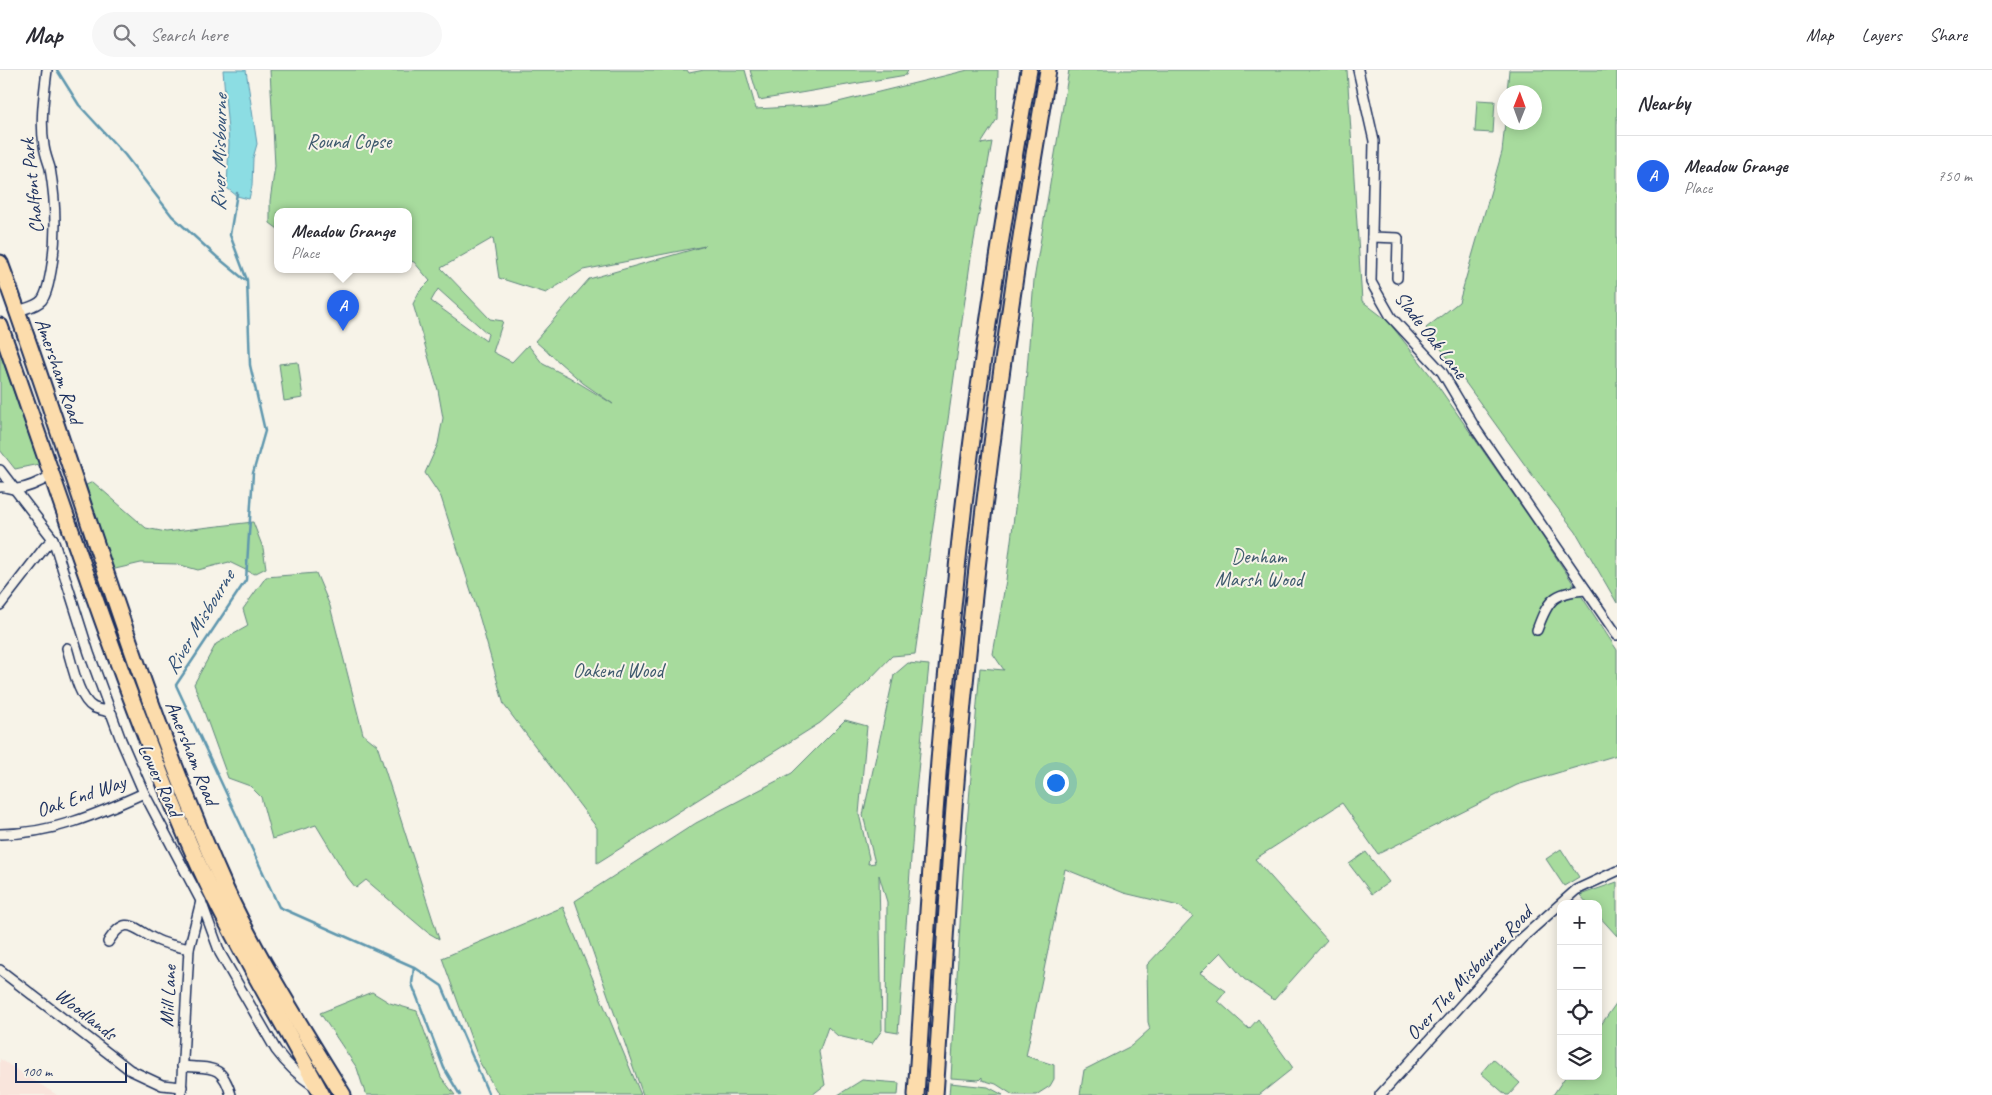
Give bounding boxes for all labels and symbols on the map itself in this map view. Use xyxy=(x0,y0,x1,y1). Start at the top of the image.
north arrow xyxy=(1497,85,1542,130)
water label: River Misbourne xyxy=(205,92,233,211)
park label: Round Copse xyxy=(307,129,393,154)
street label: Chalfont Park xyxy=(14,136,49,235)
street label: Slade Oak Lane xyxy=(1389,286,1474,385)
pin: A xyxy=(327,290,359,331)
street label: Amersham Road xyxy=(29,315,90,430)
park label: Denham Marsh Wood xyxy=(1215,544,1306,592)
water label: River Misbourne xyxy=(158,563,242,678)
park label: Oakend Wood xyxy=(573,658,666,683)
street label: Amersham Road xyxy=(160,697,225,812)
street label: Lower Road xyxy=(132,739,189,823)
street label: Oak End Way xyxy=(33,768,131,823)
your location xyxy=(1043,770,1069,796)
street label: Over The Misbourne Road xyxy=(1400,898,1540,1045)
street label: Mill Lane xyxy=(154,963,182,1028)
street label: Woodlands xyxy=(50,982,124,1047)
scale bar xyxy=(15,1060,128,1083)

